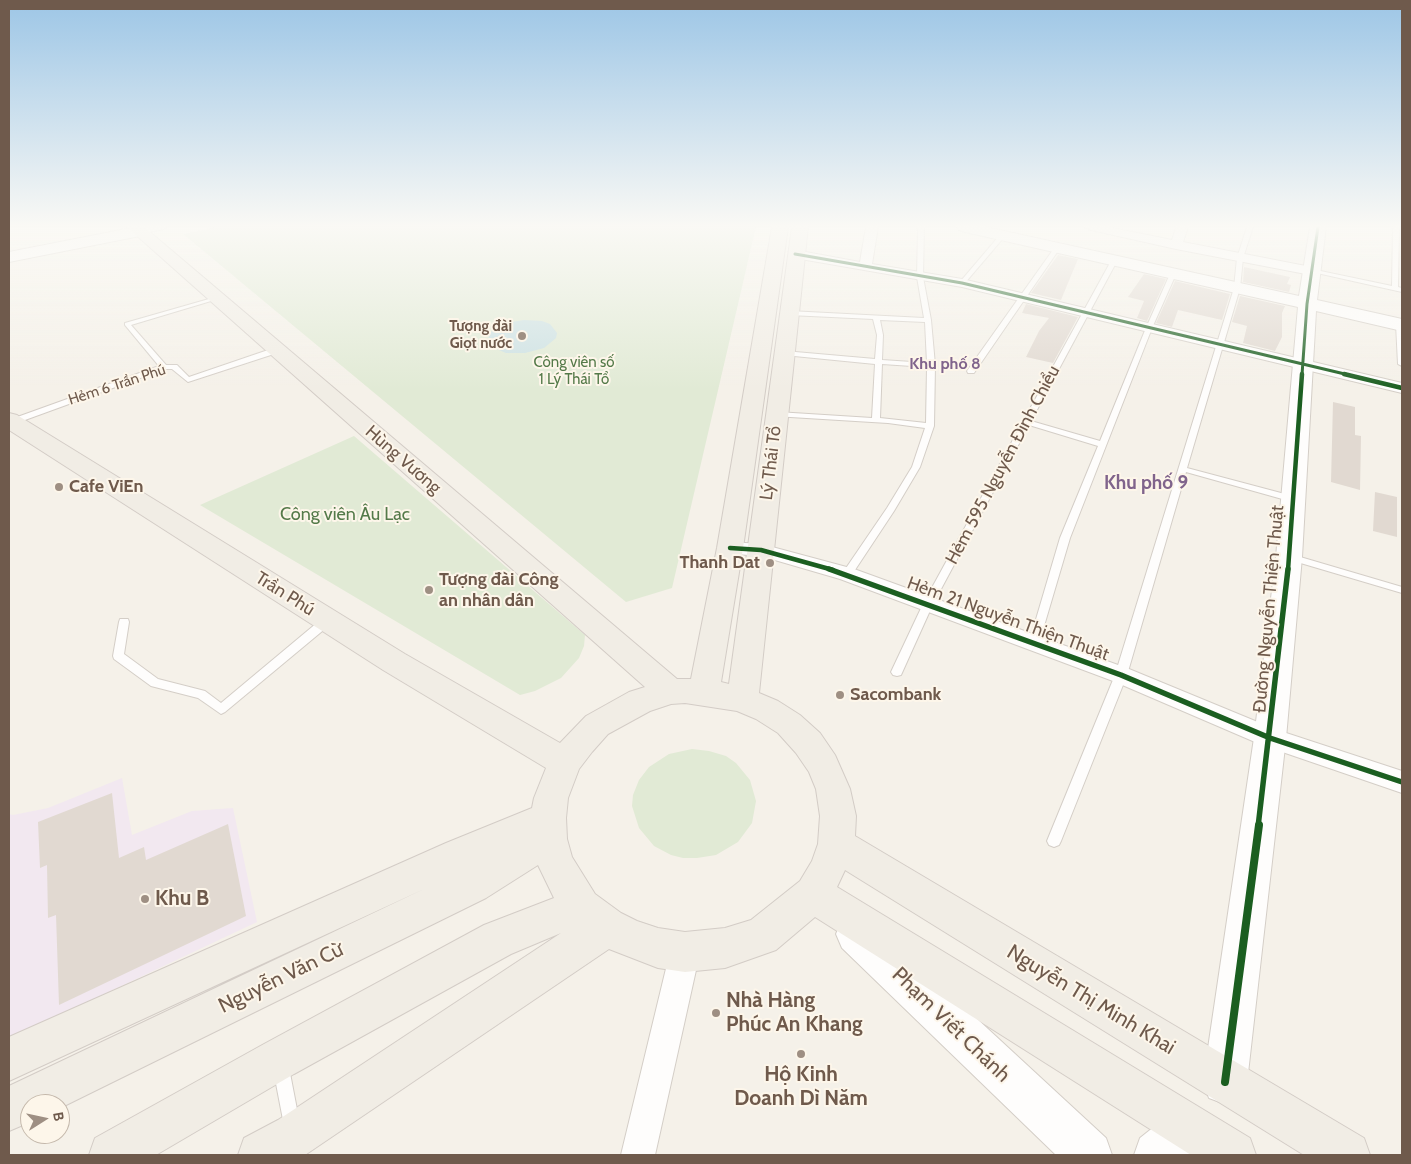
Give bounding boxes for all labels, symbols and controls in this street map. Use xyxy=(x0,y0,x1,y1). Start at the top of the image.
place label: Tượng đài Giọt nước xyxy=(449,318,512,353)
marker: Tượng đài Giọt nước xyxy=(516,330,528,342)
park label: Công viên số 1 Lý Thái Tổ xyxy=(534,354,614,389)
district label: Khu phố 8 xyxy=(909,354,981,374)
street label: Hẻm 6 Trần Phú xyxy=(66,361,168,409)
street label: Hẻm 595 Nguyễn Ðình Chiểu xyxy=(941,362,1065,568)
street label: Hùng Vương xyxy=(361,421,445,499)
street label: Lý Thái Tổ xyxy=(756,425,786,501)
district label: Khu phố 9 xyxy=(1104,472,1188,494)
place label: Cafe ViEn xyxy=(69,476,143,498)
marker: Cafe ViEn xyxy=(53,481,65,493)
park label: Công viên Âu Lạc xyxy=(280,504,410,526)
street label: Đường Nguyễn Thiện Thuật xyxy=(1249,504,1289,714)
place label: Thanh Dat xyxy=(680,552,760,574)
marker: Thanh Dat xyxy=(764,557,776,569)
street label: Trần Phú xyxy=(251,567,319,621)
place label: Tượng đài Công an nhân dân xyxy=(439,569,558,612)
street label: Hẻm 21 Nguyễn Thiện Thuật xyxy=(904,572,1112,666)
marker: Tượng đài Công an nhân dân xyxy=(423,584,435,596)
place label: Sacombank xyxy=(850,684,941,706)
marker: Sacombank xyxy=(834,689,846,701)
place label: Khu B xyxy=(155,886,209,912)
marker: Khu B xyxy=(139,893,151,905)
street label: Nguyễn Văn Cừ xyxy=(215,937,347,1019)
street label: Nguyễn Thị Minh Khai xyxy=(1002,940,1180,1060)
street label: Phạm Viết Chánh xyxy=(887,962,1015,1088)
place label: Nhà Hàng Phúc An Khang xyxy=(726,988,862,1038)
marker: Nhà Hàng Phúc An Khang xyxy=(710,1007,722,1019)
marker: Hộ Kinh Doanh Dì Năm xyxy=(795,1048,807,1060)
place label: Hộ Kinh Doanh Dì Năm xyxy=(734,1062,868,1112)
north arrow xyxy=(20,1094,70,1144)
text: B xyxy=(49,1111,68,1122)

